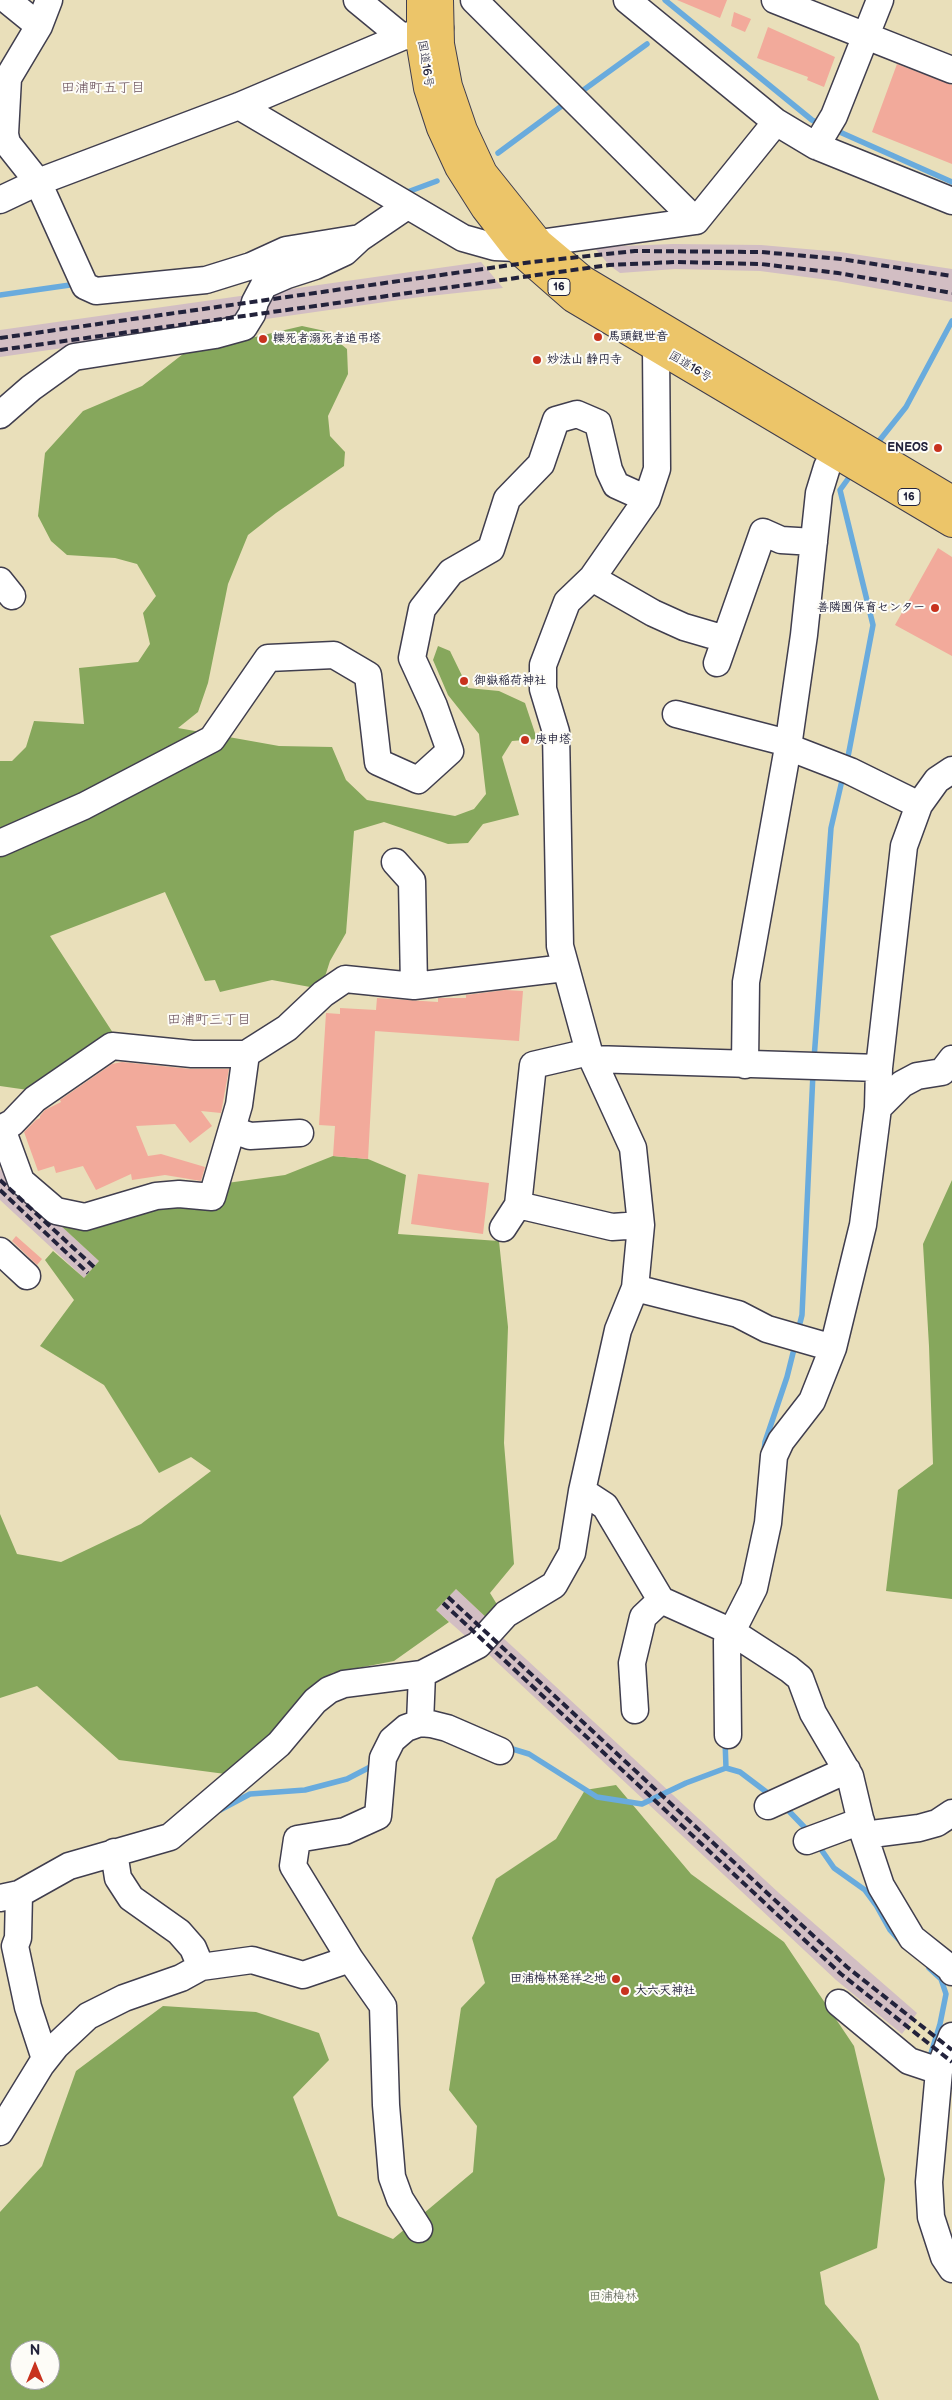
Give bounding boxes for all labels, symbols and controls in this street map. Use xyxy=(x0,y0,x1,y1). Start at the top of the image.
street label: 国道16号 xyxy=(414,39,436,89)
district label: 田浦町五丁目 xyxy=(61,80,145,96)
road number: 16 xyxy=(548,278,570,296)
place label: 馬頭観世音 xyxy=(608,330,668,344)
marker: 馬頭観世音 xyxy=(592,331,604,343)
place label: 轢死者溺死者追弔塔 xyxy=(273,332,381,346)
marker: 轢死者溺死者追弔塔 xyxy=(257,333,269,345)
street label: 国道16号 xyxy=(666,348,714,386)
place label: 妙法山 静円寺 xyxy=(547,353,622,367)
marker: 妙法山 静円寺 xyxy=(531,354,543,366)
place label: ENEOS xyxy=(887,441,928,455)
marker: ENEOS xyxy=(932,442,944,454)
road number: 16 xyxy=(898,488,920,506)
place label: 善隣園保育センター xyxy=(817,601,925,615)
marker: 善隣園保育センター xyxy=(929,602,941,614)
place label: 御嶽稲荷神社 xyxy=(474,674,546,688)
marker: 御嶽稲荷神社 xyxy=(458,675,470,687)
place label: 庚申塔 xyxy=(535,733,571,747)
marker: 庚申塔 xyxy=(519,734,531,746)
district label: 田浦町三丁目 xyxy=(167,1012,251,1028)
place label: 田浦梅林発祥之地 xyxy=(510,1972,606,1986)
marker: 田浦梅林発祥之地 xyxy=(610,1973,622,1985)
place label: 大六天神社 xyxy=(635,1984,695,1998)
marker: 大六天神社 xyxy=(619,1985,631,1997)
park label: 田浦梅林 xyxy=(589,2290,637,2304)
north arrow xyxy=(10,2340,60,2390)
text: N xyxy=(30,2342,40,2359)

